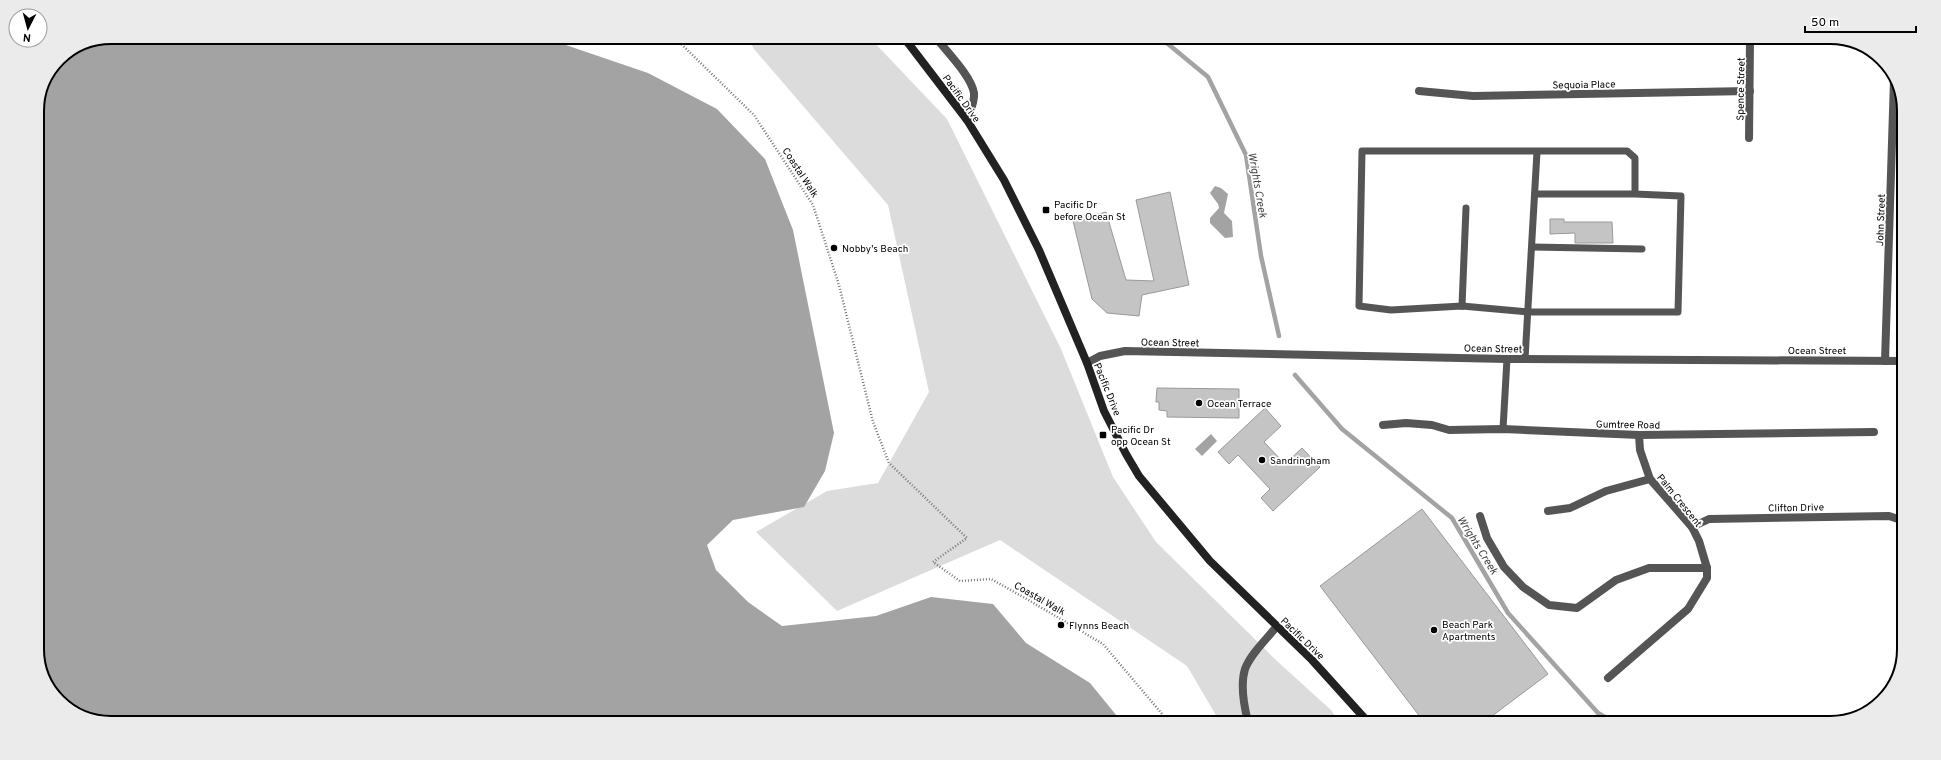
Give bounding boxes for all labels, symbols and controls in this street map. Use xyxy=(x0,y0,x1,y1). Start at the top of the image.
north arrow xyxy=(8,8,48,48)
scale bar xyxy=(1805,8,1916,34)
text: 50 m xyxy=(1811,15,1839,31)
text: N xyxy=(22,30,32,44)
street label: Spence Street xyxy=(1734,57,1749,121)
street label: Pacific Drive xyxy=(939,72,982,125)
street label: Sequoia Place xyxy=(1552,78,1616,93)
street label: Coastal Walk xyxy=(779,145,821,200)
water label: Wrights Creek xyxy=(1244,151,1270,219)
street label: John Street xyxy=(1874,193,1889,246)
place label: Pacific Dr before Ocean St xyxy=(1054,199,1126,224)
marker: Pacific Dr before Ocean St xyxy=(1041,205,1051,215)
marker: Nobby's Beach xyxy=(829,243,839,253)
place label: Nobby's Beach xyxy=(842,243,908,256)
street label: Ocean Street xyxy=(1141,336,1200,351)
street label: Ocean Street xyxy=(1464,342,1523,357)
street label: Ocean Street xyxy=(1788,345,1846,358)
street label: Pacific Drive xyxy=(1090,361,1123,418)
marker: Ocean Terrace xyxy=(1194,398,1204,408)
place label: Ocean Terrace xyxy=(1207,398,1271,411)
street label: Gumtree Road xyxy=(1596,418,1660,433)
place label: Pacific Dr opp Ocean St xyxy=(1111,424,1171,449)
marker: Pacific Dr opp Ocean St xyxy=(1098,430,1108,440)
marker: Sandringham xyxy=(1257,455,1267,465)
place label: Sandringham xyxy=(1270,455,1330,468)
street label: Palm Crescent xyxy=(1653,472,1704,530)
street label: Clifton Drive xyxy=(1768,502,1824,515)
water label: Wrights Creek xyxy=(1454,514,1501,578)
street label: Coastal Walk xyxy=(1011,579,1067,619)
street label: Pacific Drive xyxy=(1277,615,1327,663)
place label: Beach Park Apartments xyxy=(1442,619,1496,644)
marker: Flynns Beach xyxy=(1056,620,1066,630)
place label: Flynns Beach xyxy=(1069,620,1129,633)
marker: Beach Park Apartments xyxy=(1429,625,1439,635)

